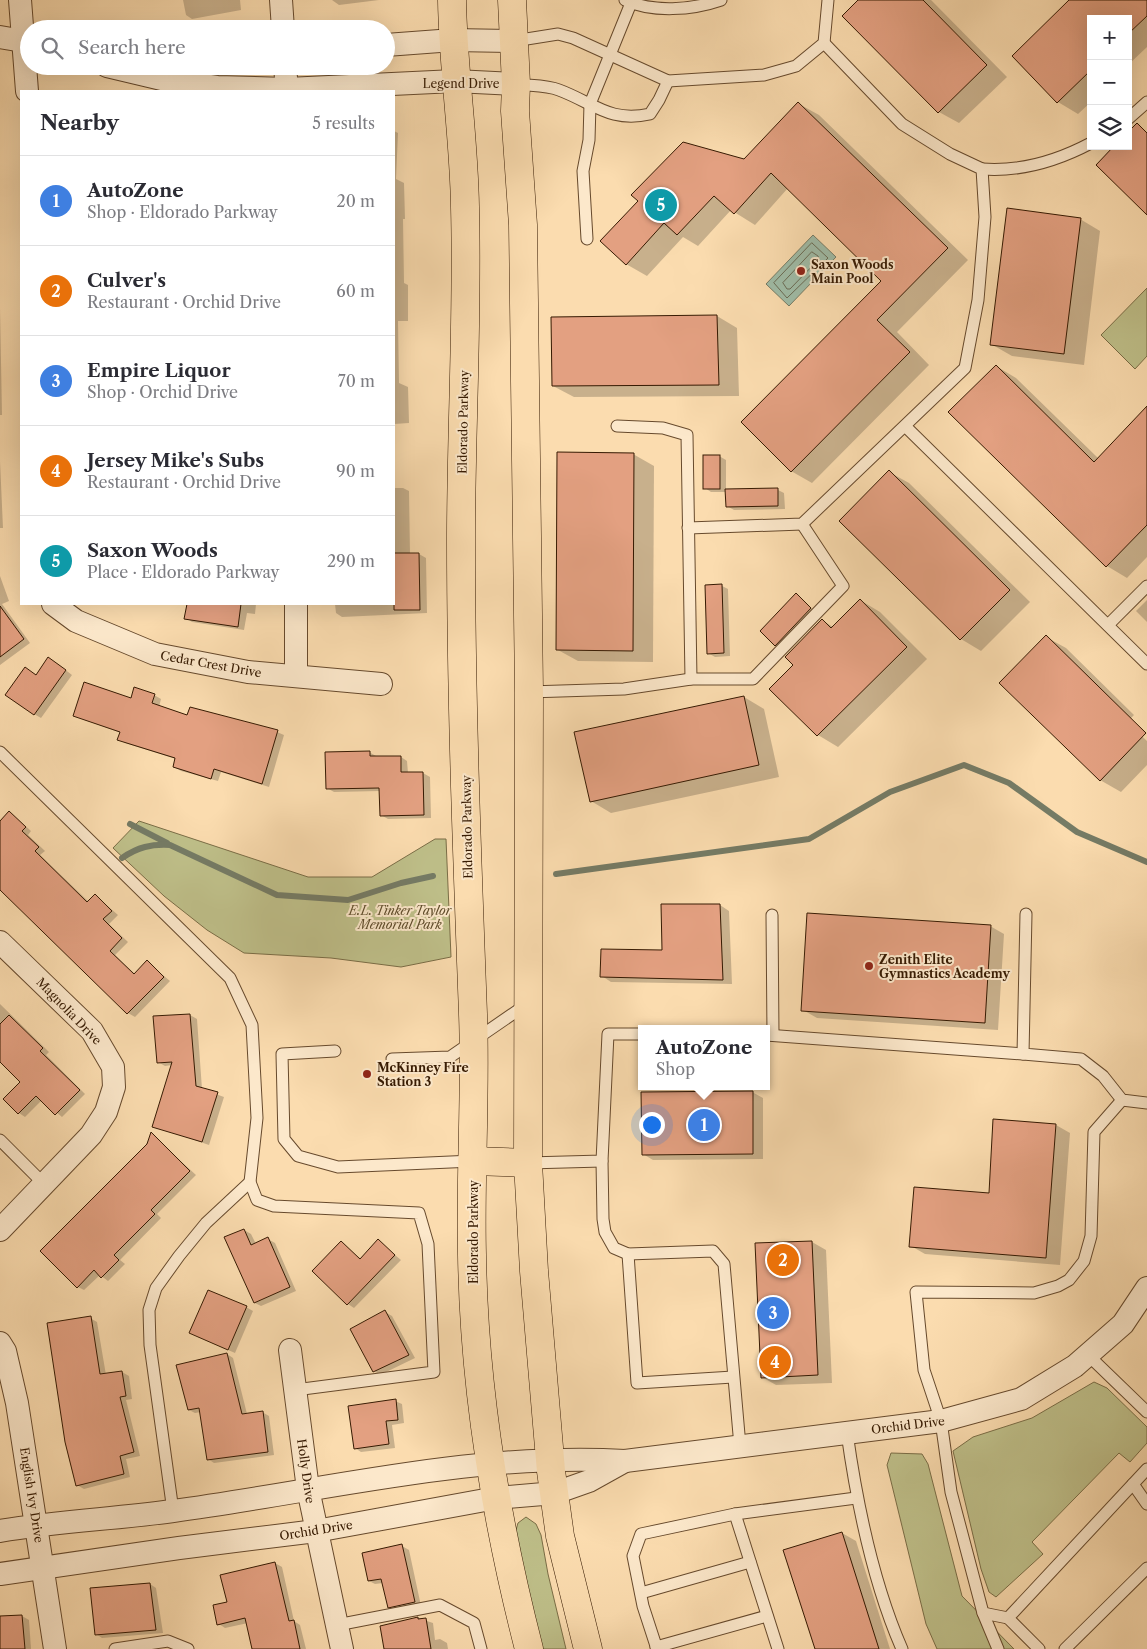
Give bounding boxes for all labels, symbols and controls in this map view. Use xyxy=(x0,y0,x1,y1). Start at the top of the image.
map controls xyxy=(1087,15,1132,150)
button: + xyxy=(1087,15,1132,60)
search box xyxy=(20,20,395,75)
icon: search xyxy=(38,34,66,62)
text: Search here xyxy=(78,36,186,59)
button: − xyxy=(1087,60,1132,105)
street label: Legend Drive xyxy=(423,76,500,91)
button: layers xyxy=(1087,105,1132,150)
text: Nearby xyxy=(40,110,119,135)
text: 5 results xyxy=(312,113,375,133)
text: AutoZone xyxy=(87,179,184,202)
pin: 5 xyxy=(645,186,677,224)
text: 1 xyxy=(52,191,60,211)
text: 20 m xyxy=(336,191,375,211)
text: Shop · Eldorado Parkway xyxy=(87,202,278,222)
place label: Saxon Woods Main Pool xyxy=(811,257,894,286)
marker: Saxon Woods Main Pool xyxy=(795,265,807,277)
text: Culver's xyxy=(87,269,166,292)
text: 2 xyxy=(51,281,61,301)
text: 60 m xyxy=(336,281,375,301)
text: Restaurant · Orchid Drive xyxy=(87,292,281,312)
text: Empire Liquor xyxy=(87,359,231,382)
street label: Eldorado Parkway xyxy=(455,370,471,474)
text: 3 xyxy=(51,371,61,391)
text: 70 m xyxy=(338,371,375,391)
text: Shop · Orchid Drive xyxy=(87,382,238,402)
text: Jersey Mike's Subs xyxy=(87,449,264,472)
text: 4 xyxy=(51,461,61,481)
text: 90 m xyxy=(336,461,375,481)
text: Restaurant · Orchid Drive xyxy=(87,472,281,492)
text: Saxon Woods xyxy=(87,539,218,562)
text: 5 xyxy=(52,551,60,571)
text: 290 m xyxy=(327,551,375,571)
text: Place · Eldorado Parkway xyxy=(87,562,280,582)
street label: Cedar Crest Drive xyxy=(159,648,263,680)
street label: Eldorado Parkway xyxy=(459,775,475,879)
park label: E.L. Tinker Taylor Memorial Park xyxy=(348,903,453,932)
place label: Zenith Elite Gymnastics Academy xyxy=(879,952,1010,981)
marker: Zenith Elite Gymnastics Academy xyxy=(863,960,875,972)
street label: Magnolia Drive xyxy=(33,974,105,1048)
popup xyxy=(638,1025,770,1090)
text: AutoZone xyxy=(656,1036,752,1059)
text: Shop xyxy=(656,1059,695,1079)
place label: McKinney Fire Station 3 xyxy=(377,1060,469,1089)
marker: McKinney Fire Station 3 xyxy=(361,1068,373,1080)
pin: 1 xyxy=(688,1106,720,1144)
your location xyxy=(639,1112,665,1138)
street label: Eldorado Parkway xyxy=(466,1180,481,1284)
pin: 2 xyxy=(767,1241,799,1279)
pin: 3 xyxy=(757,1294,789,1332)
pin: 4 xyxy=(759,1343,791,1381)
street label: Orchid Drive xyxy=(870,1413,946,1437)
street label: Holly Drive xyxy=(294,1438,318,1505)
street label: English Ivy Drive xyxy=(17,1446,47,1544)
street label: Orchid Drive xyxy=(278,1517,354,1543)

